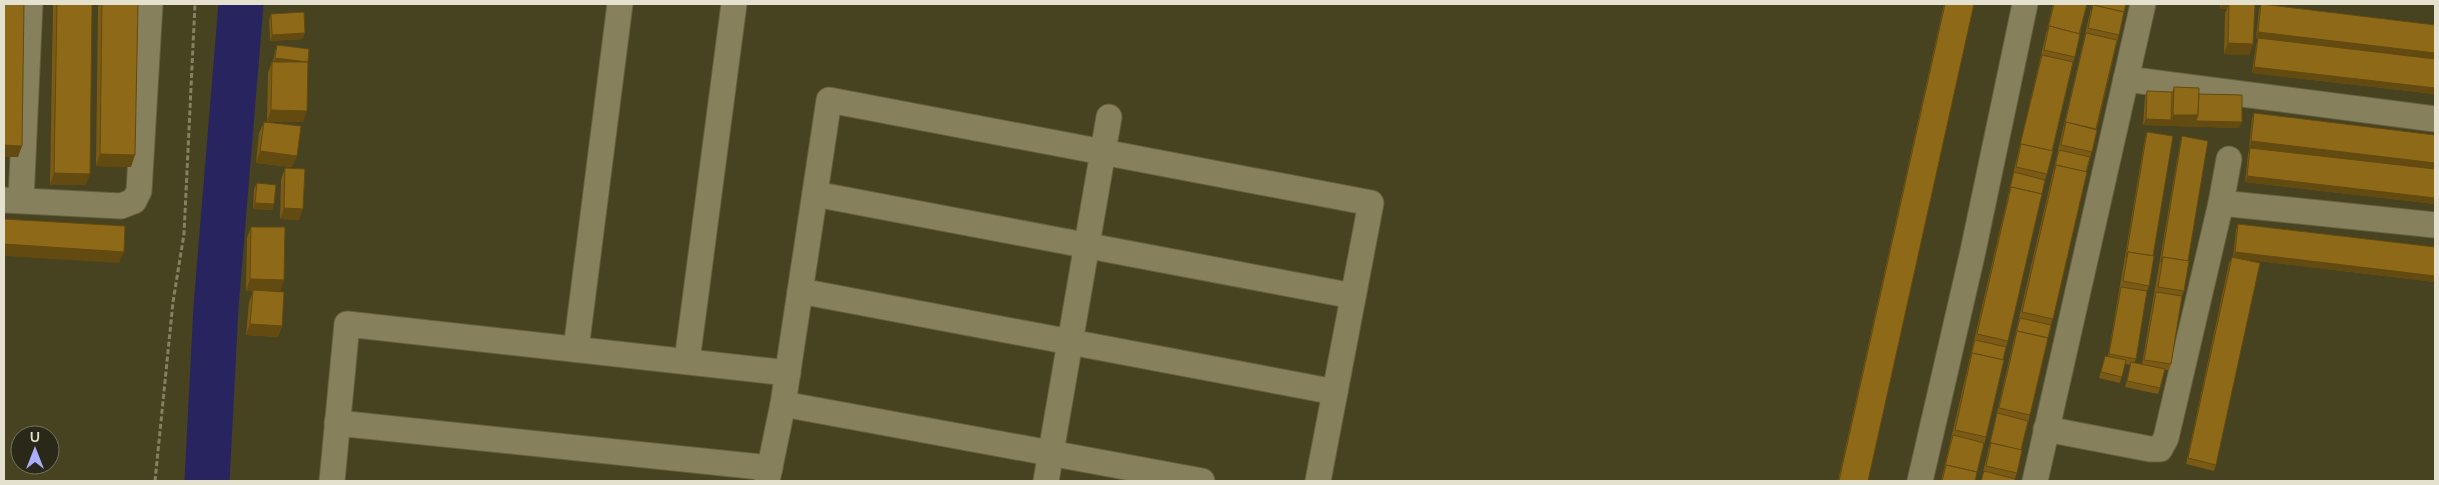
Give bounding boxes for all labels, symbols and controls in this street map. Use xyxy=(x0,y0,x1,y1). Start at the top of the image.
north arrow xyxy=(10,425,60,475)
text: U xyxy=(30,428,40,447)

